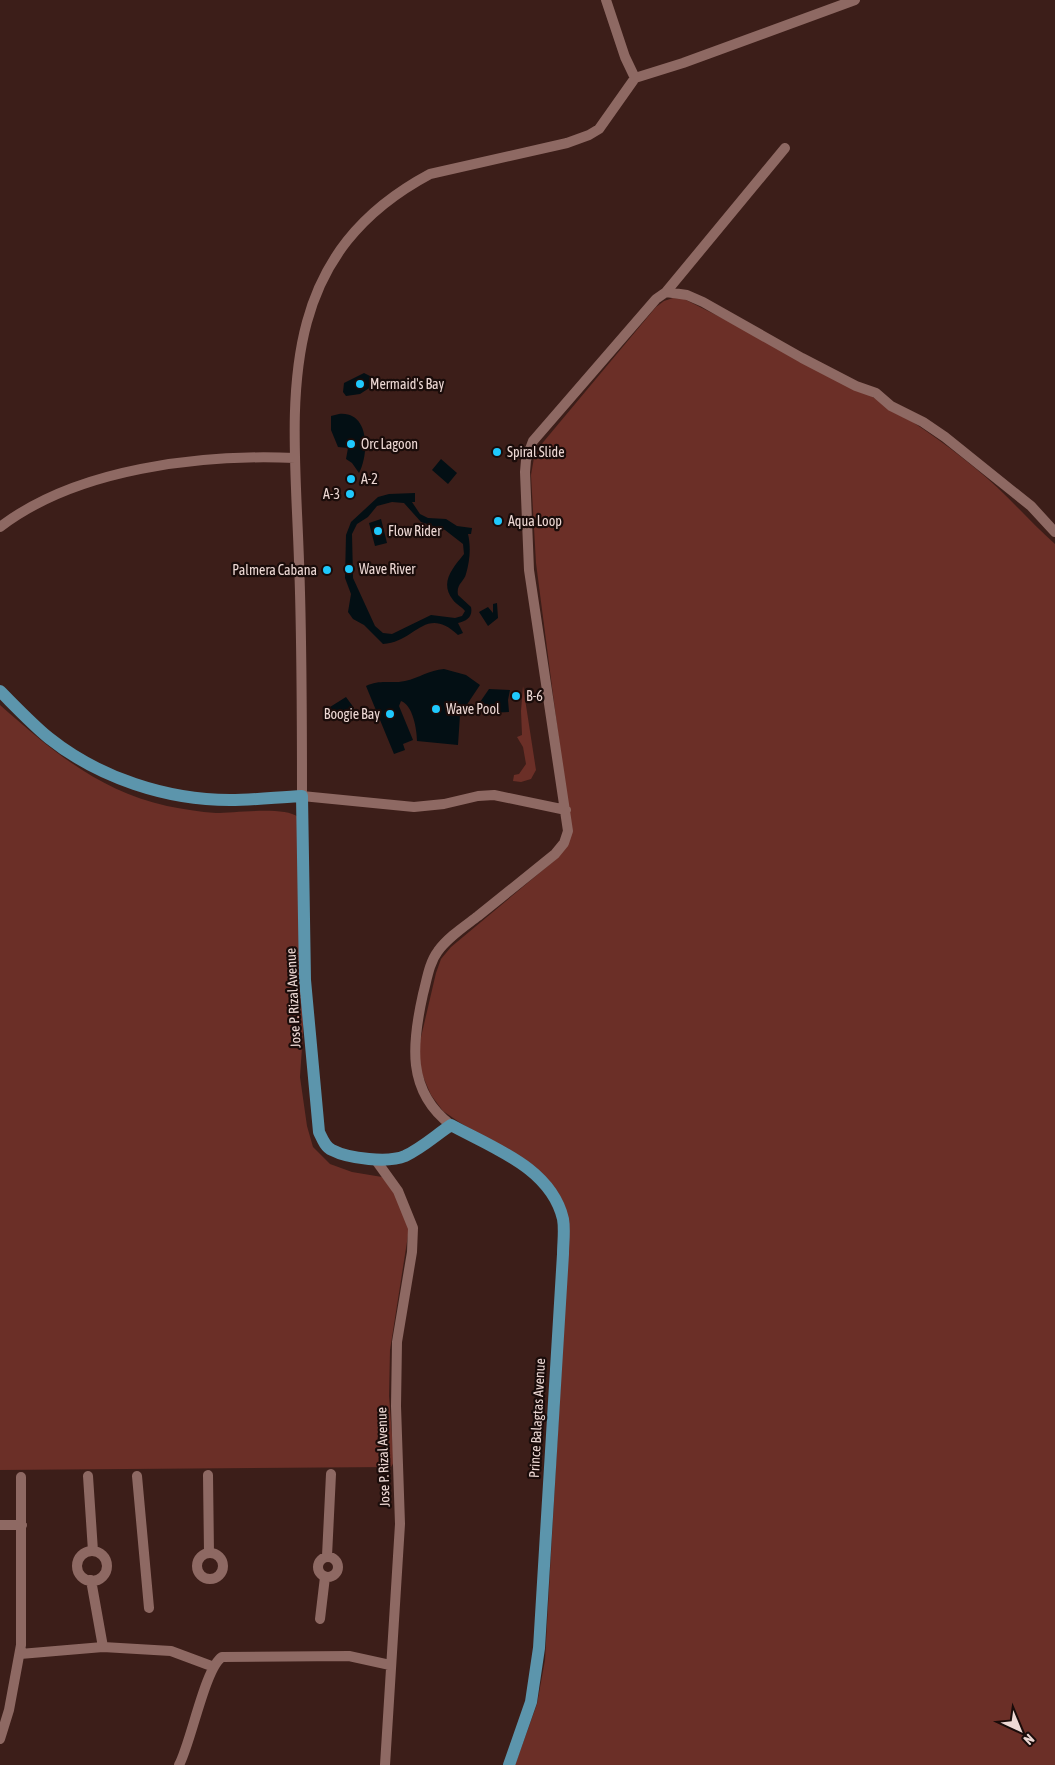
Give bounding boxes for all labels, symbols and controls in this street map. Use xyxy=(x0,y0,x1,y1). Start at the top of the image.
place label: Mermaid's Bay xyxy=(370,376,445,392)
marker: Mermaid's Bay xyxy=(354,378,366,390)
place label: Orc Lagoon xyxy=(361,436,418,452)
marker: Orc Lagoon xyxy=(345,438,357,450)
place label: Spiral Slide xyxy=(507,444,565,460)
marker: Spiral Slide xyxy=(491,446,503,458)
place label: A-2 xyxy=(361,471,378,487)
marker: A-2 xyxy=(345,473,357,485)
place label: A-3 xyxy=(323,486,340,502)
marker: A-3 xyxy=(344,488,356,500)
place label: Aqua Loop xyxy=(508,513,562,529)
marker: Aqua Loop xyxy=(492,515,504,527)
place label: Flow Rider xyxy=(388,523,442,539)
marker: Flow Rider xyxy=(372,525,384,537)
place label: Wave River xyxy=(359,561,416,577)
place label: Palmera Cabana xyxy=(232,562,317,578)
marker: Wave River xyxy=(343,563,355,575)
marker: Palmera Cabana xyxy=(321,564,333,576)
place label: B-6 xyxy=(526,688,543,704)
marker: B-6 xyxy=(510,690,522,702)
place label: Wave Pool xyxy=(446,701,500,717)
marker: Wave Pool xyxy=(430,703,442,715)
place label: Boogie Bay xyxy=(324,706,380,722)
marker: Boogie Bay xyxy=(384,708,396,720)
street label: Jose P. Rizal Avenue xyxy=(282,948,304,1048)
street label: Prince Balagtas Avenue xyxy=(526,1358,548,1478)
street label: Jose P. Rizal Avenue xyxy=(373,1407,393,1507)
north arrow xyxy=(995,1705,1045,1755)
text: N xyxy=(1021,1731,1038,1748)

